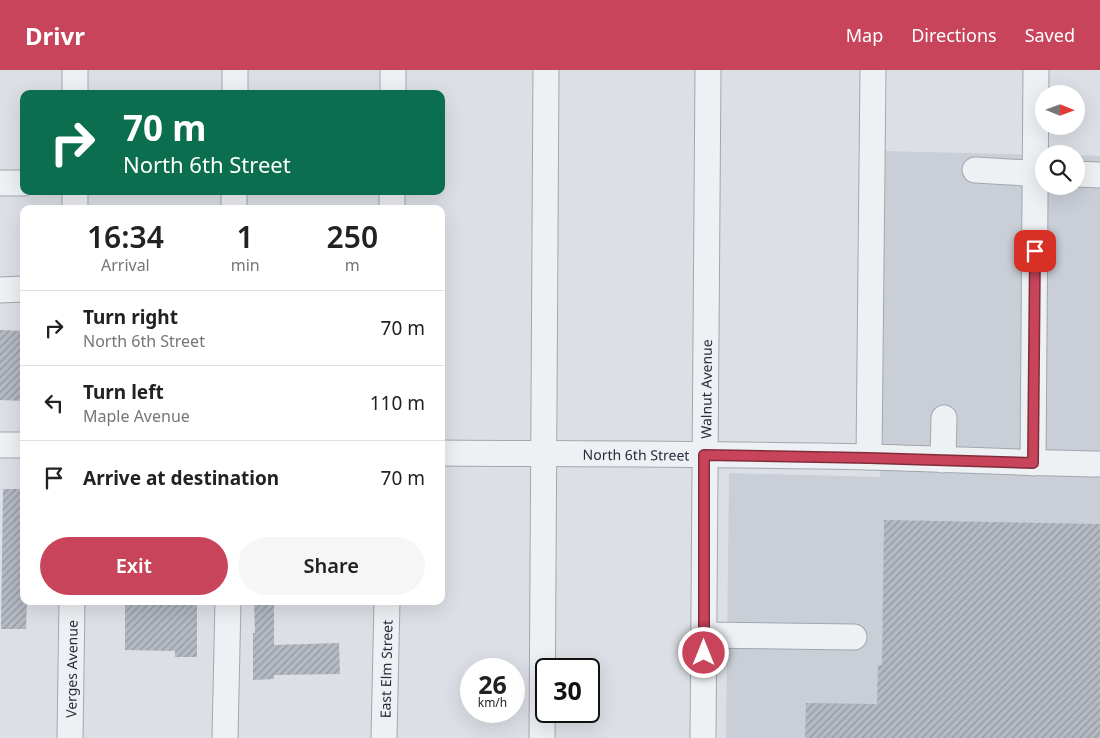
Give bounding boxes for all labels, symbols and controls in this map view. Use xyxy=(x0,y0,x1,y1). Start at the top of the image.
text: Drivr xyxy=(25,19,85,52)
text: Map xyxy=(846,23,883,47)
text: Directions xyxy=(911,23,997,47)
text: Saved xyxy=(1025,23,1075,47)
north arrow xyxy=(1035,85,1085,135)
map controls xyxy=(1035,85,1085,195)
text: 70 m xyxy=(123,104,206,151)
icon: right xyxy=(40,110,105,175)
button: search xyxy=(1035,145,1085,195)
text: North 6th Street xyxy=(123,149,291,179)
text: 16:34 xyxy=(87,216,164,257)
text: 1 xyxy=(237,216,254,257)
text: 250 xyxy=(327,216,378,257)
pin xyxy=(1014,230,1056,272)
icon: arrive xyxy=(1021,237,1049,265)
text: Arrival xyxy=(101,254,150,276)
text: min xyxy=(231,254,260,276)
text: m xyxy=(345,254,360,276)
text: Turn right xyxy=(83,304,178,330)
icon: right xyxy=(40,314,68,342)
text: 70 m xyxy=(381,315,425,341)
text: North 6th Street xyxy=(83,330,205,352)
street label: Walnut Avenue xyxy=(696,339,715,439)
text: Turn left xyxy=(83,379,164,405)
icon: left xyxy=(40,389,68,417)
text: 110 m xyxy=(370,390,425,416)
text: Maple Avenue xyxy=(83,405,190,427)
street label: North 6th Street xyxy=(583,444,689,464)
icon: arrive xyxy=(40,464,68,492)
text: Arrive at destination xyxy=(83,465,279,491)
text: 70 m xyxy=(381,465,425,491)
button: Exit xyxy=(40,537,228,595)
button: Share xyxy=(238,537,425,595)
street label: Verges Avenue xyxy=(61,620,81,718)
street label: East Elm Street xyxy=(375,620,396,718)
position arrow xyxy=(677,626,729,678)
speed limit sign: 30 xyxy=(535,658,600,723)
text: 26 xyxy=(478,667,507,701)
text: km/h xyxy=(478,694,507,711)

